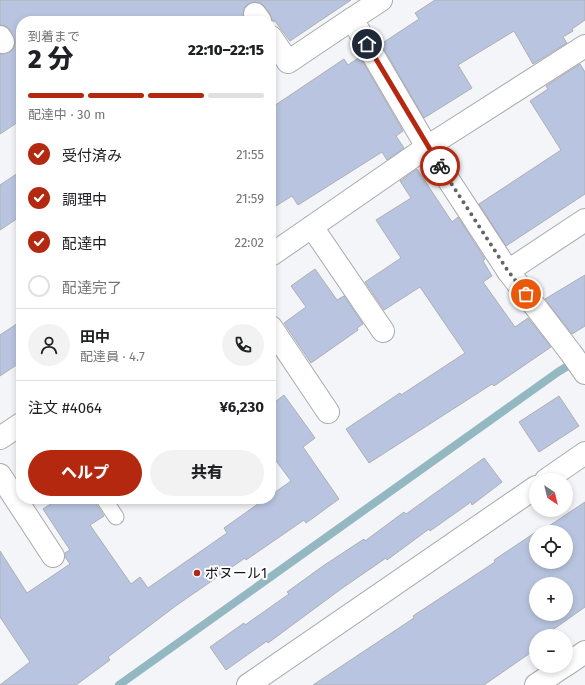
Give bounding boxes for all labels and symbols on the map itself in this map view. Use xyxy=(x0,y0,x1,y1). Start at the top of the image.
pin xyxy=(350,27,384,61)
courier xyxy=(420,146,460,186)
pin xyxy=(509,277,543,311)
north arrow xyxy=(529,473,573,517)
place label: ボヌール1 xyxy=(205,565,267,582)
marker: ボヌール1 xyxy=(192,568,202,578)

